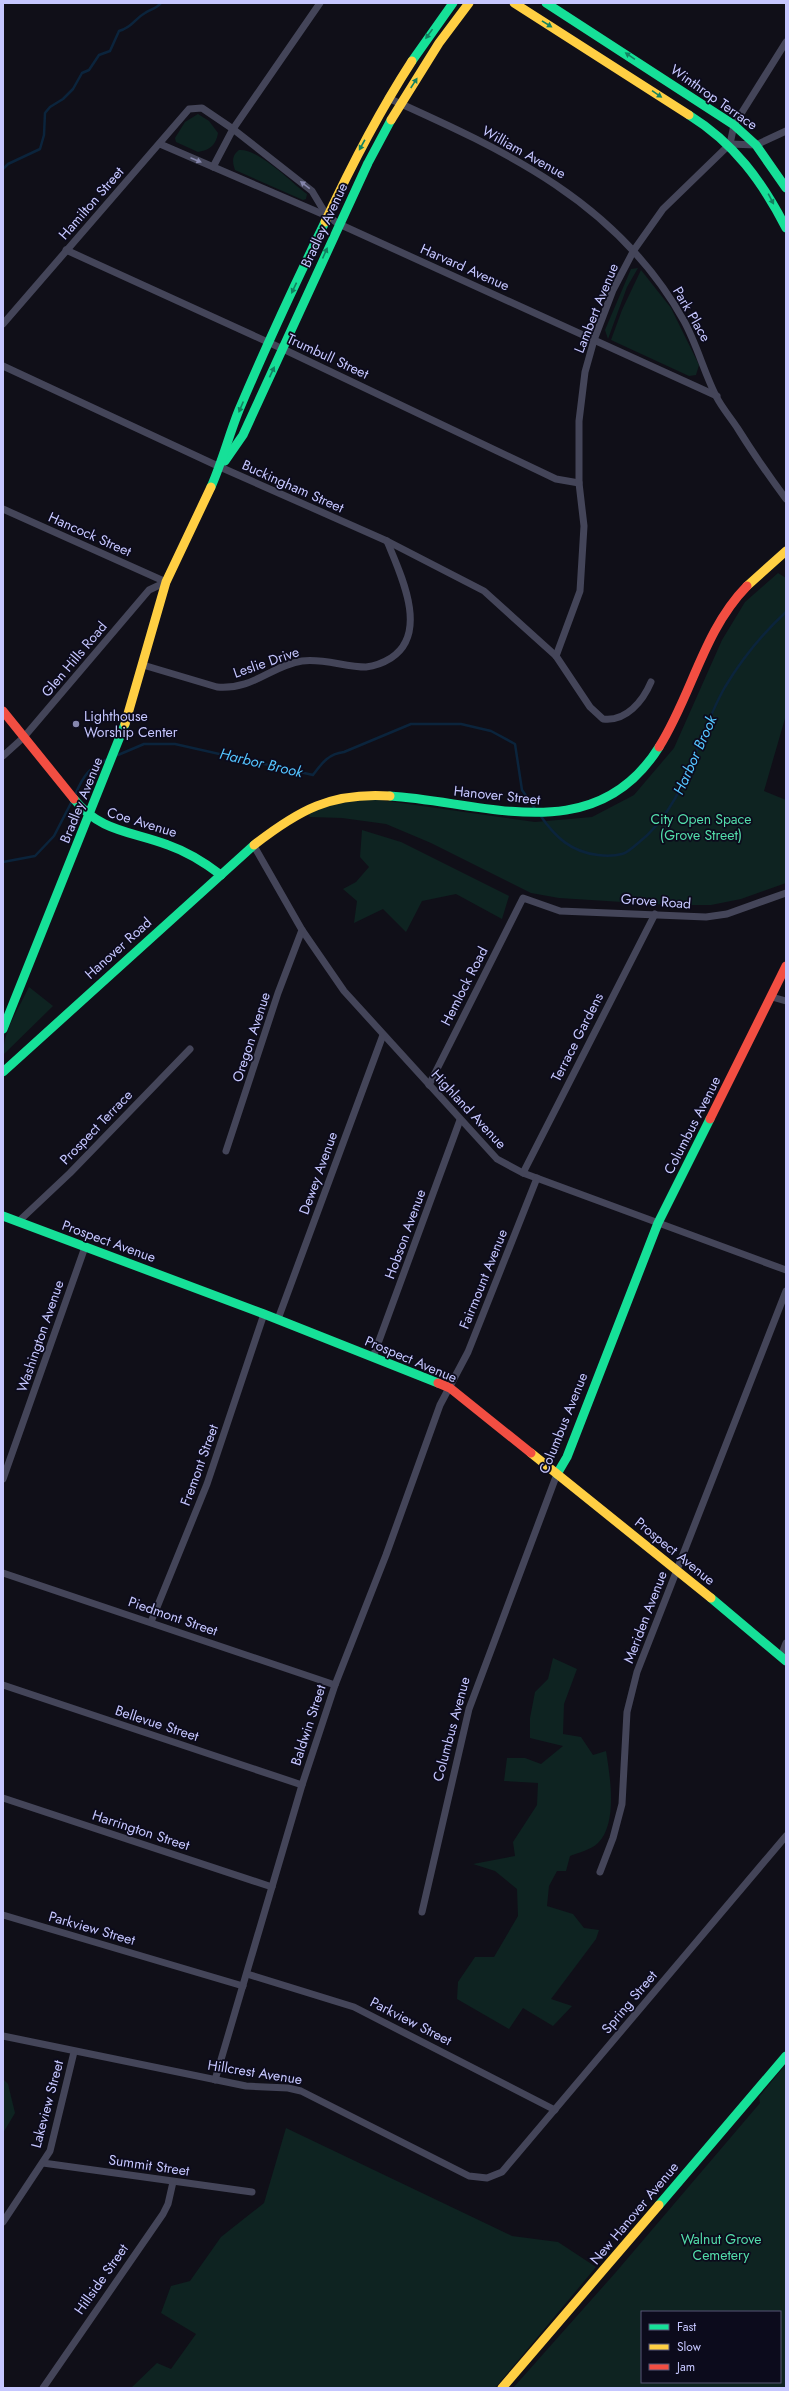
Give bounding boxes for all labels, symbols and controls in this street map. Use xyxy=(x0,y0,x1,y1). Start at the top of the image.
one-way arrow xyxy=(542,20,552,28)
one-way arrow xyxy=(425,29,434,40)
one-way arrow xyxy=(625,52,635,60)
street label: Winthrop Terrace xyxy=(666,59,762,135)
one-way arrow xyxy=(410,78,418,88)
one-way arrow xyxy=(652,90,662,98)
street label: William Avenue xyxy=(478,121,570,183)
one-way arrow xyxy=(359,140,365,151)
one-way arrow xyxy=(190,157,201,163)
street label: Hamilton Street xyxy=(54,162,129,244)
street label: Bradley Avenue xyxy=(296,179,352,271)
one-way arrow xyxy=(299,181,310,189)
one-way arrow xyxy=(768,193,775,205)
street label: Harvard Avenue xyxy=(417,238,513,296)
one-way arrow xyxy=(323,247,329,259)
street label: Lambert Avenue xyxy=(569,260,623,356)
one-way arrow xyxy=(290,282,296,294)
street label: Park Place xyxy=(668,283,716,345)
street label: Trumbull Street xyxy=(284,328,373,384)
one-way arrow xyxy=(269,366,275,378)
one-way arrow xyxy=(238,401,244,412)
street label: Buckingham Street xyxy=(239,455,348,518)
street label: Hancock Street xyxy=(45,507,135,561)
street label: Glen Hills Road xyxy=(36,617,112,701)
street label: Leslie Drive xyxy=(230,641,302,683)
place label: Lighthouse Worship Center xyxy=(84,706,178,742)
water label: Harbor Brook xyxy=(668,711,723,798)
marker: Lighthouse Worship Center xyxy=(71,719,81,729)
water label: Harbor Brook xyxy=(217,743,305,783)
street label: Bradley Avenue xyxy=(55,754,107,846)
street label: Hanover Street xyxy=(453,781,542,810)
street label: Coe Avenue xyxy=(105,802,179,842)
park label: City Open Space (Grove Street) xyxy=(650,809,752,845)
street label: Grove Road xyxy=(620,889,692,913)
street label: Hanover Road xyxy=(80,913,156,983)
street label: Hemlock Road xyxy=(436,943,492,1029)
street label: Oregon Avenue xyxy=(227,989,275,1085)
street label: Terrace Gardens xyxy=(546,989,608,1085)
street label: Highland Avenue xyxy=(427,1065,511,1153)
street label: Columbus Avenue xyxy=(659,1073,725,1177)
street label: Prospect Terrace xyxy=(55,1085,137,1169)
street label: Dewey Avenue xyxy=(294,1129,342,1217)
street label: Hobson Avenue xyxy=(380,1186,430,1282)
street label: Prospect Avenue xyxy=(59,1215,159,1267)
street label: Fairmount Avenue xyxy=(454,1226,512,1332)
street label: Washington Avenue xyxy=(11,1277,69,1395)
street label: Prospect Avenue xyxy=(362,1331,460,1387)
street label: Columbus Avenue xyxy=(534,1369,592,1477)
street label: Fremont Street xyxy=(175,1421,223,1509)
street label: Prospect Avenue xyxy=(630,1512,720,1590)
street label: Meriden Avenue xyxy=(618,1568,672,1666)
street label: Piedmont Street xyxy=(126,1591,221,1641)
street label: Columbus Avenue xyxy=(427,1674,475,1784)
street label: Baldwin Street xyxy=(286,1681,331,1768)
street label: Bellevue Street xyxy=(113,1700,202,1746)
street label: Harrington Street xyxy=(90,1805,193,1855)
street label: Parkview Street xyxy=(46,1906,138,1950)
street label: Spring Street xyxy=(597,1966,662,2038)
street label: Parkview Street xyxy=(367,1992,456,2050)
street label: Hillcrest Avenue xyxy=(206,2055,304,2089)
street label: Lakeview Street xyxy=(26,2057,68,2150)
street label: Summit Street xyxy=(107,2149,191,2181)
street label: New Hanover Avenue xyxy=(585,2157,683,2269)
park label: Walnut Grove Cemetery xyxy=(681,2229,761,2265)
street label: Hillside Street xyxy=(69,2239,133,2318)
legend xyxy=(641,2311,781,2383)
text: Fast xyxy=(677,2318,696,2336)
text: Slow xyxy=(677,2338,702,2356)
text: Jam xyxy=(675,2358,695,2376)

